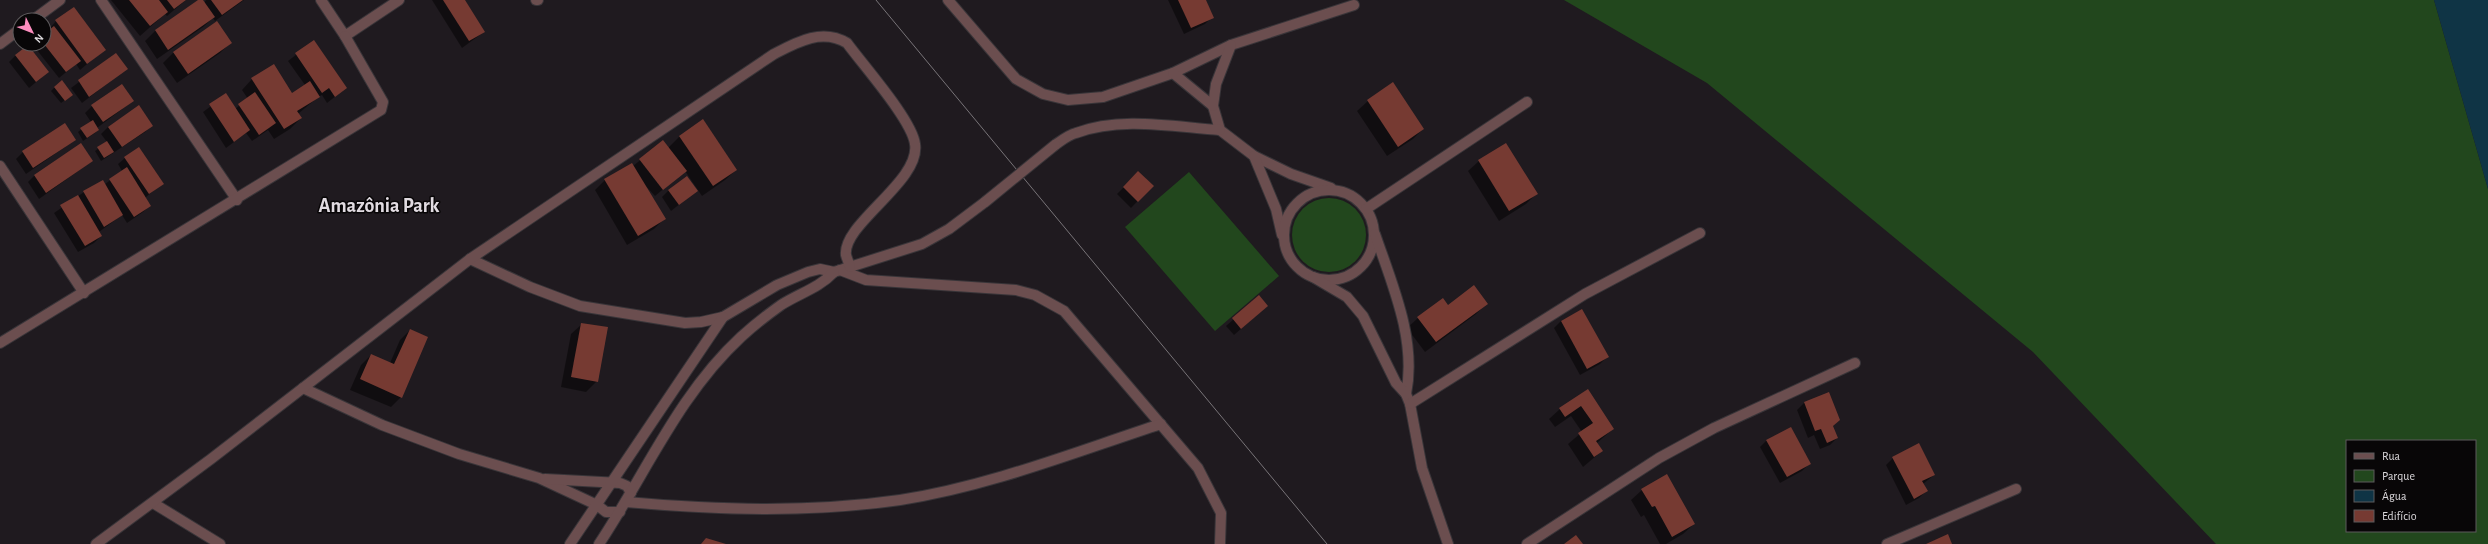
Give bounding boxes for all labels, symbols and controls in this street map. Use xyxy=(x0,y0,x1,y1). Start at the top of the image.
north arrow xyxy=(12,12,52,52)
text: N xyxy=(32,32,46,45)
district label: Amazônia Park xyxy=(319,196,440,216)
legend xyxy=(2346,440,2476,532)
text: Rua xyxy=(2382,450,2401,462)
text: Parque xyxy=(2382,470,2415,482)
text: Água xyxy=(2382,489,2407,502)
text: Edifício xyxy=(2382,510,2417,522)

